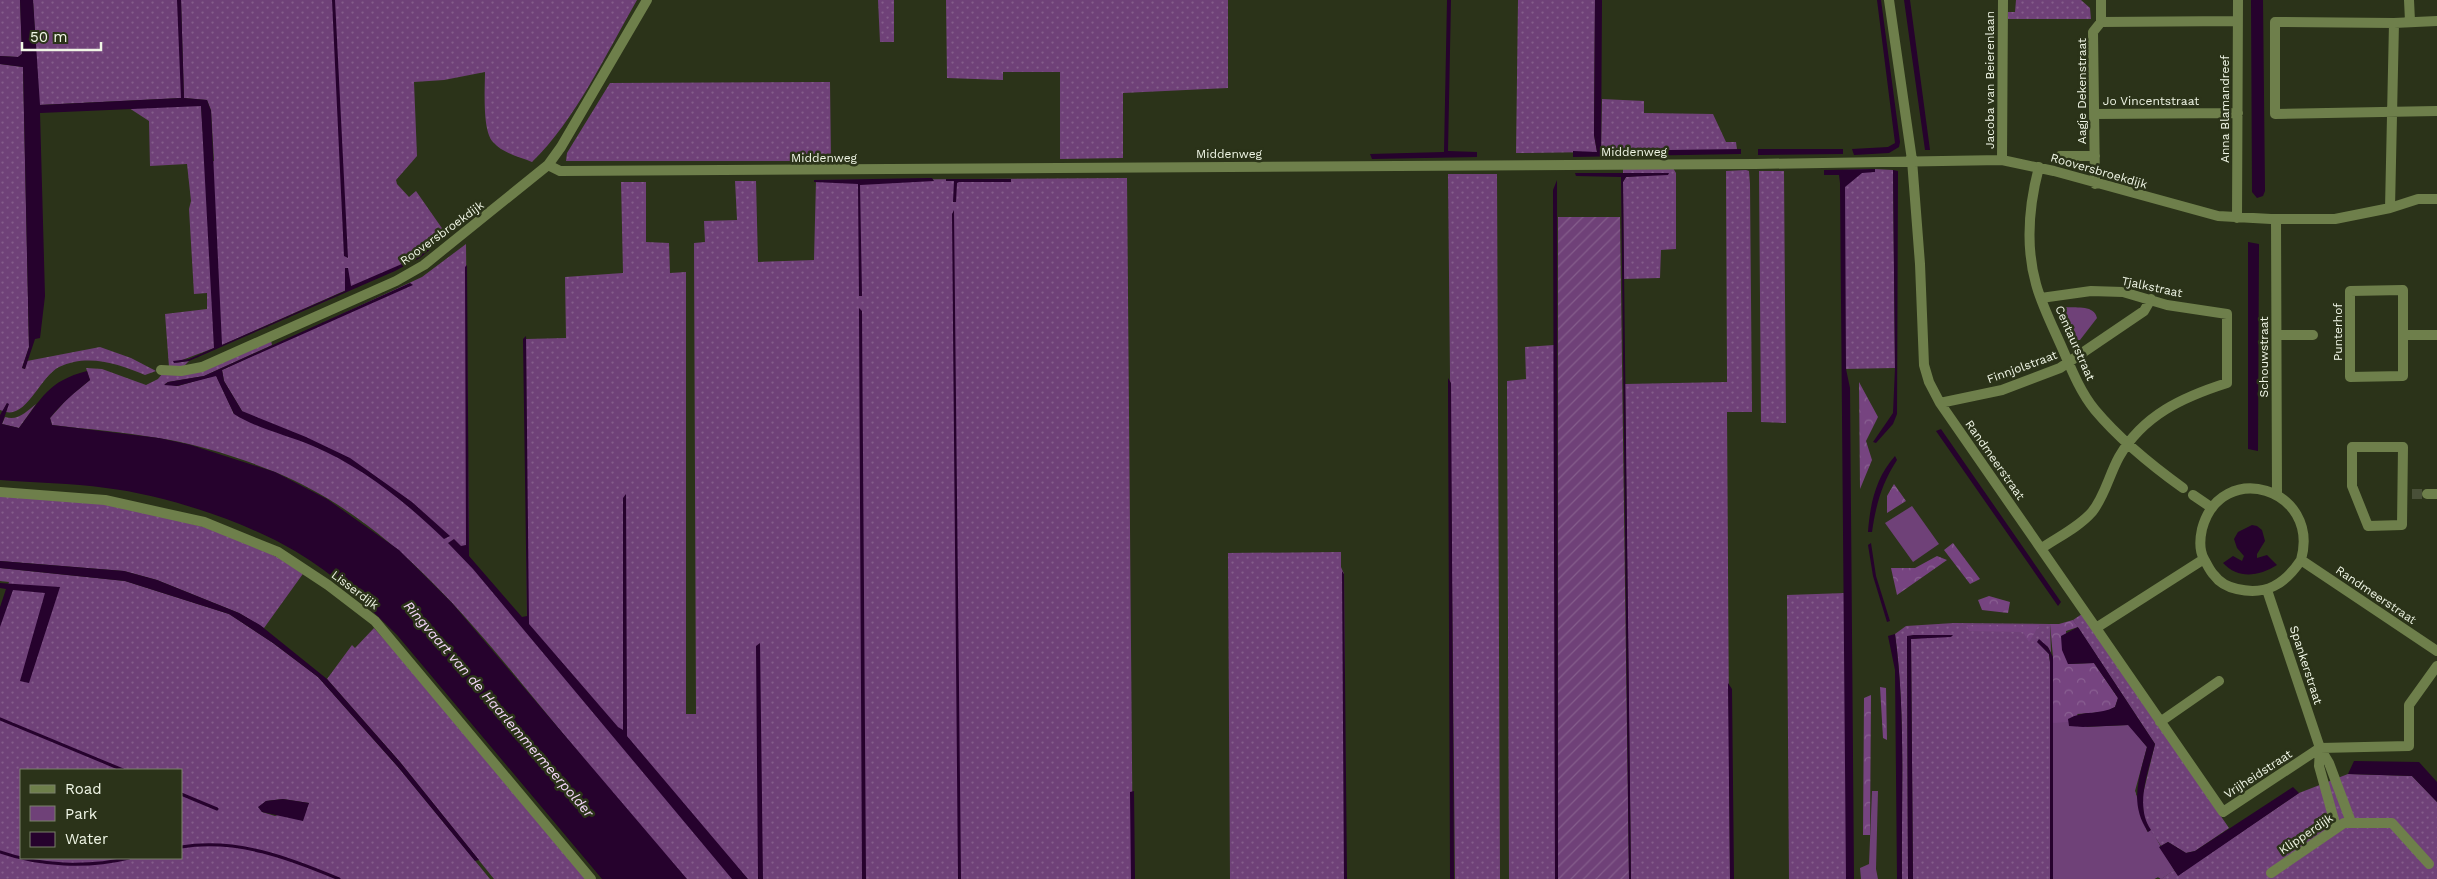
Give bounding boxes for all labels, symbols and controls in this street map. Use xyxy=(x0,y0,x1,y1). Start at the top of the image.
street label: Jacoba van Beierenlaan xyxy=(1983,11,1997,149)
scale bar xyxy=(22,20,101,52)
text: 50 m xyxy=(30,28,67,46)
street label: Aagje Dekenstraat xyxy=(2075,38,2089,144)
street label: Anna Blamandreef xyxy=(2218,55,2232,163)
street label: Jo Vincentstraat xyxy=(2103,94,2199,108)
street label: Middenweg xyxy=(1601,145,1668,159)
street label: Middenweg xyxy=(1196,147,1263,161)
street label: Rooversbroekdijk xyxy=(2049,150,2149,192)
street label: Middenweg xyxy=(791,151,858,165)
street label: Rooversbroekdijk xyxy=(397,198,487,268)
street label: Tjalkstraat xyxy=(2120,274,2184,300)
street label: Centaurstraat xyxy=(2052,303,2098,383)
street label: Punterhof xyxy=(2331,303,2345,361)
street label: Schouwstraat xyxy=(2257,317,2271,397)
street label: Finnjolstraat xyxy=(1985,348,2059,386)
street label: Randmeerstraat xyxy=(1962,417,2028,503)
street label: Randmeerstraat xyxy=(2333,563,2419,627)
street label: Lisserdijk xyxy=(329,568,381,612)
water label: Ringvaart van de Haarlemmermeerpolder xyxy=(401,598,598,821)
street label: Spankerstraat xyxy=(2287,624,2325,706)
street label: Vrijheidstraat xyxy=(2221,747,2295,801)
legend xyxy=(20,769,182,859)
text: Road xyxy=(65,780,102,798)
text: Park xyxy=(65,805,98,823)
street label: Klipperdijk xyxy=(2276,811,2336,857)
text: Water xyxy=(65,830,108,848)

